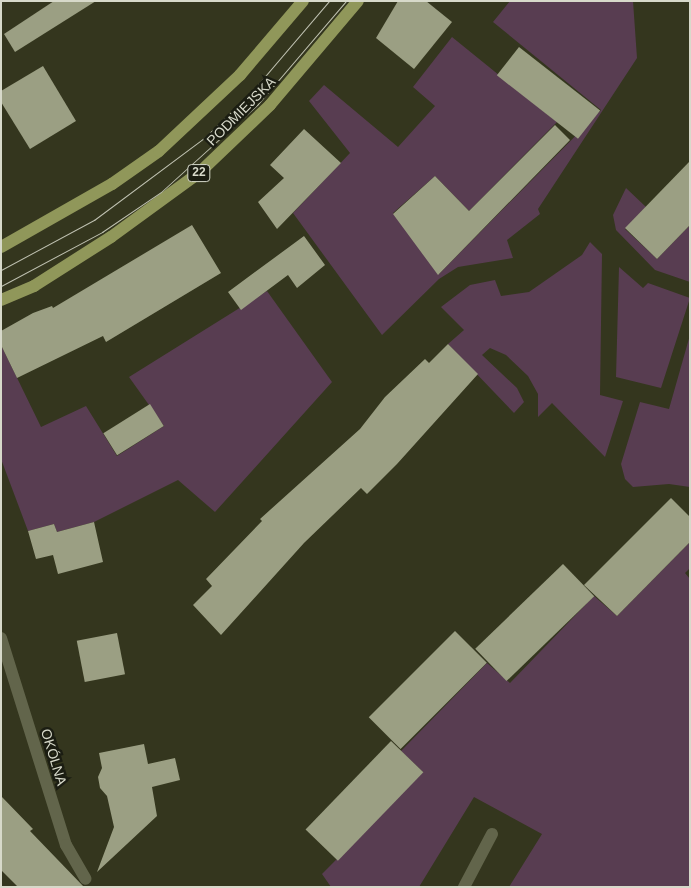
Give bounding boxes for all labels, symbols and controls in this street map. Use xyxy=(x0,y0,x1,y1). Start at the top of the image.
street label: PODMIEJSKA xyxy=(203,73,279,149)
road number: 22 xyxy=(186,164,212,182)
street label: OKÓLNA xyxy=(37,727,71,787)

